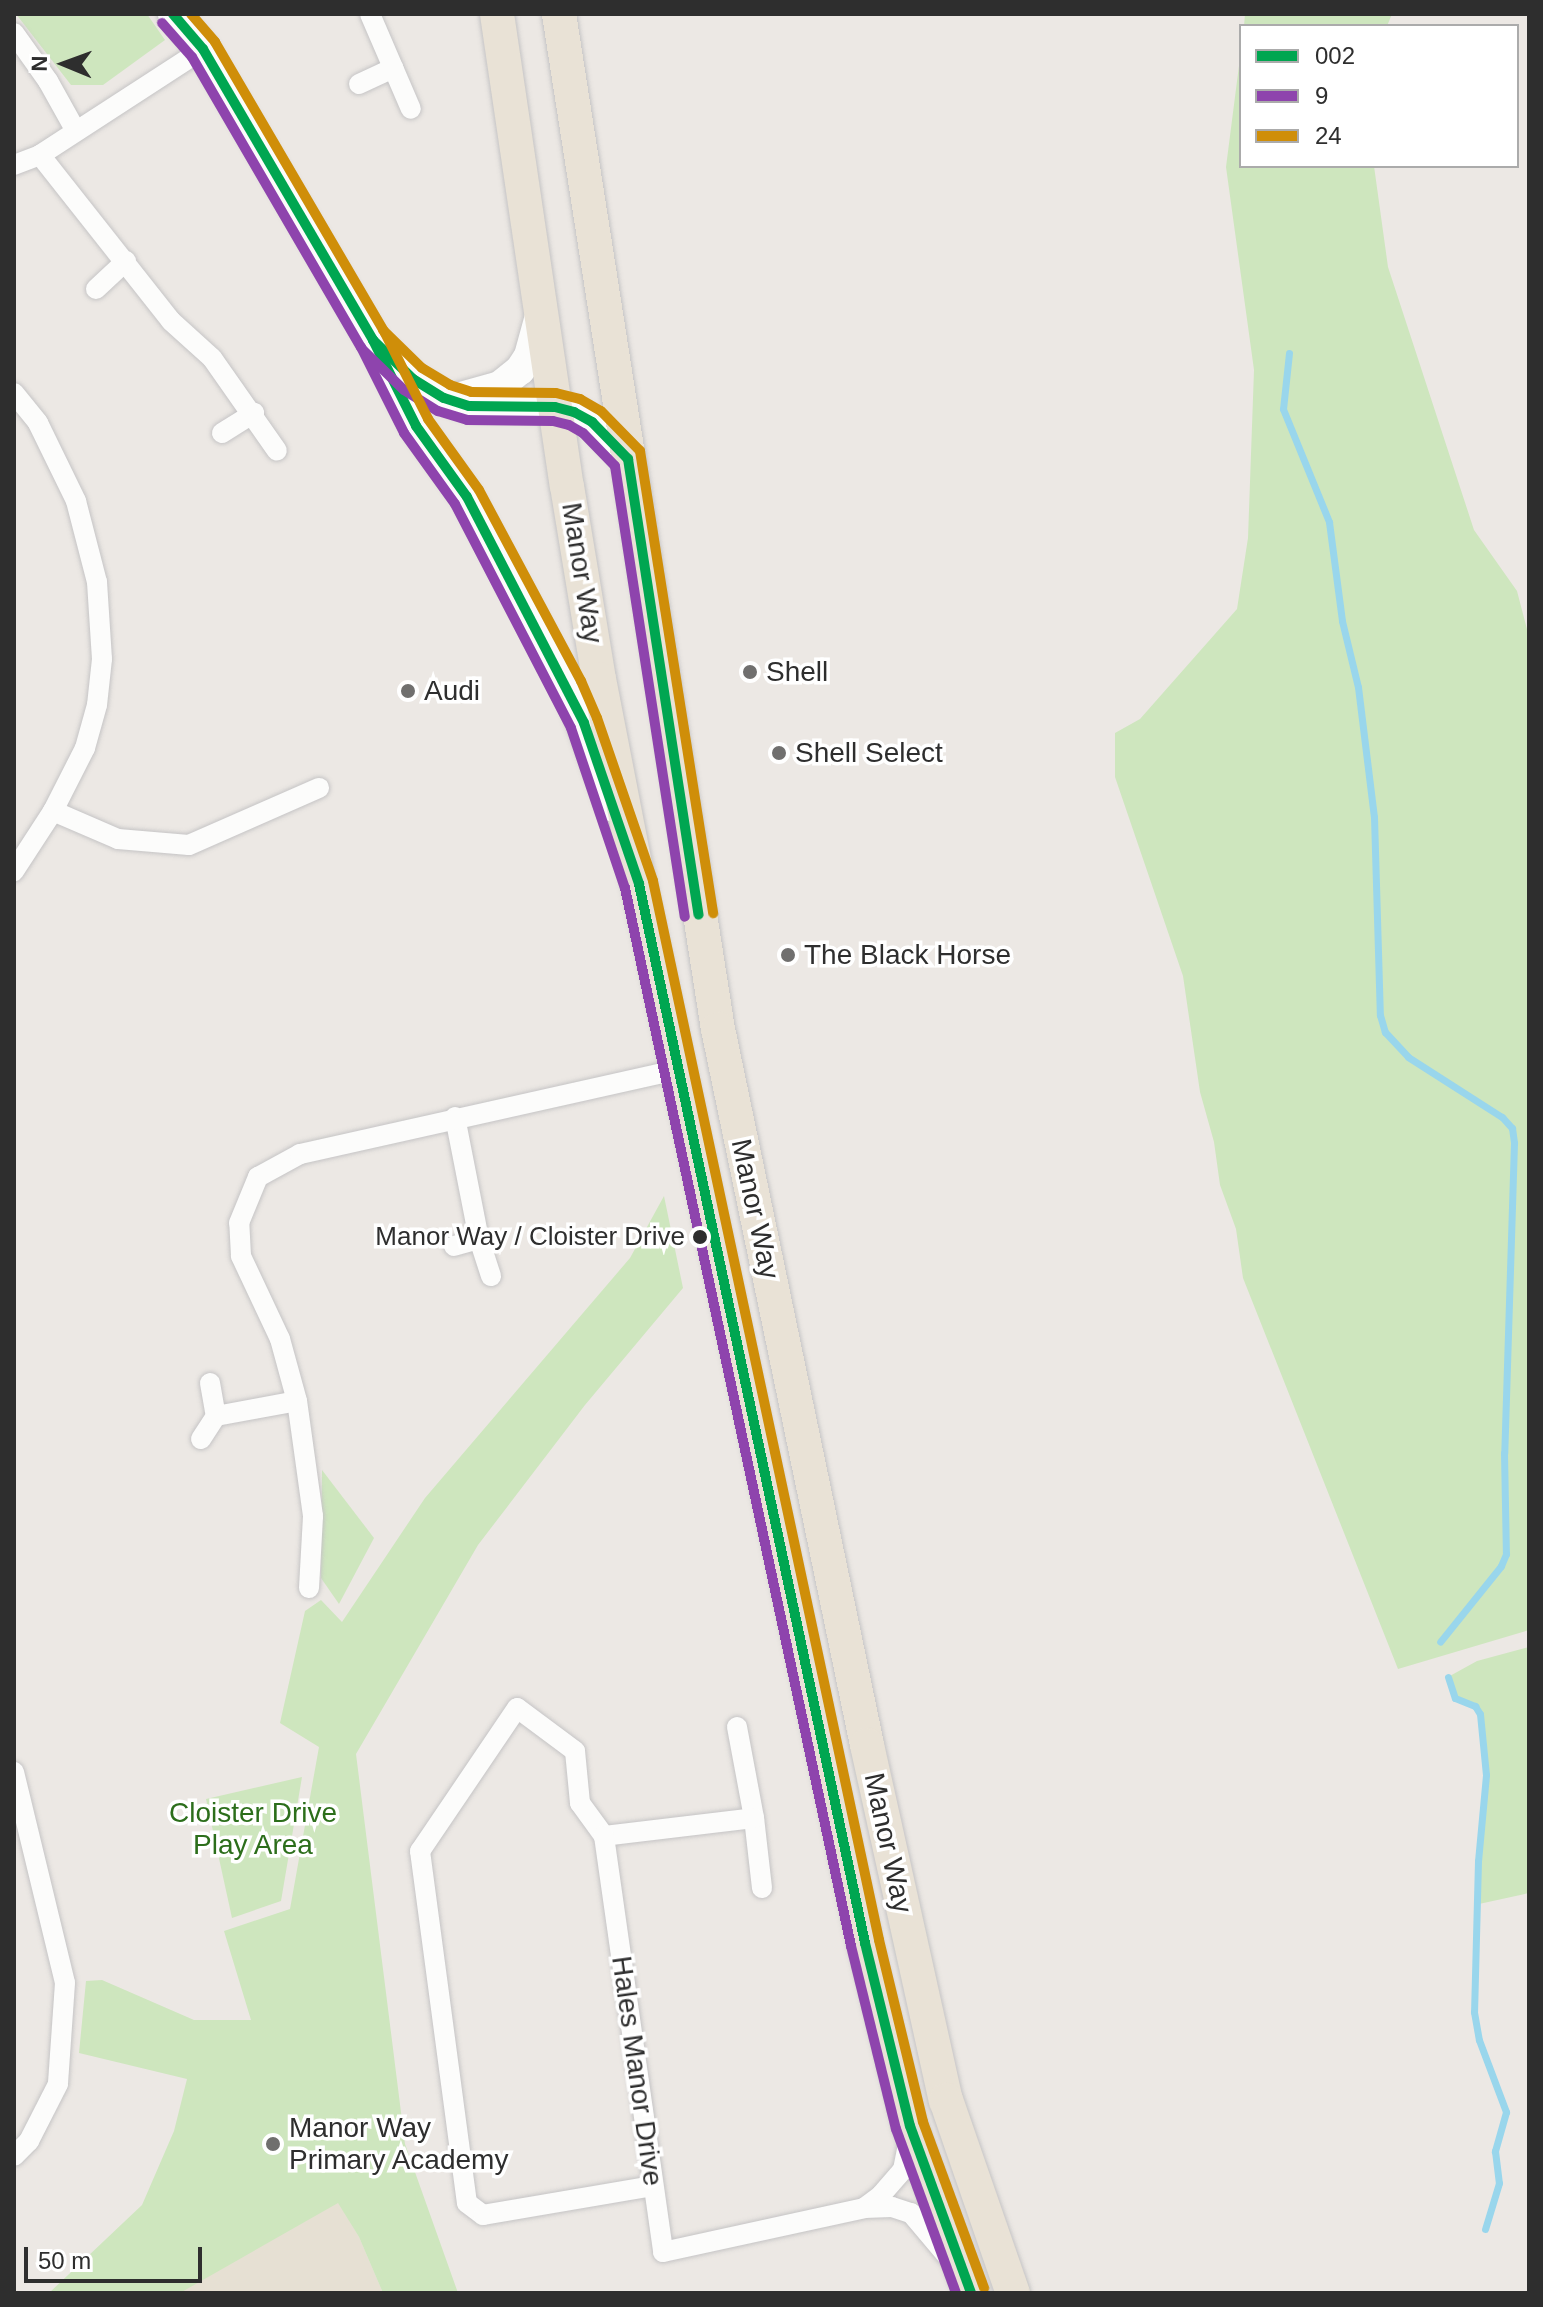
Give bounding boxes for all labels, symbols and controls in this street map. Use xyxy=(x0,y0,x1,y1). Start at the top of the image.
north arrow xyxy=(24,24,104,104)
legend xyxy=(1239,24,1519,168)
text: 002 xyxy=(1315,42,1355,69)
text: N xyxy=(27,55,52,72)
text: 9 xyxy=(1315,82,1328,109)
text: 24 xyxy=(1315,122,1342,149)
street label: Manor Way xyxy=(554,500,610,646)
place label: Shell xyxy=(766,655,828,689)
marker: Shell xyxy=(741,663,759,681)
place label: Audi xyxy=(424,674,480,708)
marker: Audi xyxy=(399,682,417,700)
place label: Shell Select xyxy=(795,736,943,770)
marker: Shell Select xyxy=(770,744,788,762)
place label: The Black Horse xyxy=(804,938,1011,972)
marker: The Black Horse xyxy=(779,946,797,964)
street label: Manor Way xyxy=(724,1136,786,1282)
place label: Manor Way / Cloister Drive xyxy=(375,1221,685,1253)
marker: Manor Way / Cloister Drive xyxy=(692,1229,708,1245)
street label: Manor Way xyxy=(857,1770,919,1916)
park label: Cloister Drive Play Area xyxy=(169,1796,337,1862)
street label: Hales Manor Drive xyxy=(604,1954,670,2188)
place label: Manor Way Primary Academy xyxy=(289,2111,510,2177)
marker: Manor Way Primary Academy xyxy=(264,2135,282,2153)
scale bar xyxy=(28,2231,206,2281)
text: 50 m xyxy=(38,2247,91,2274)

